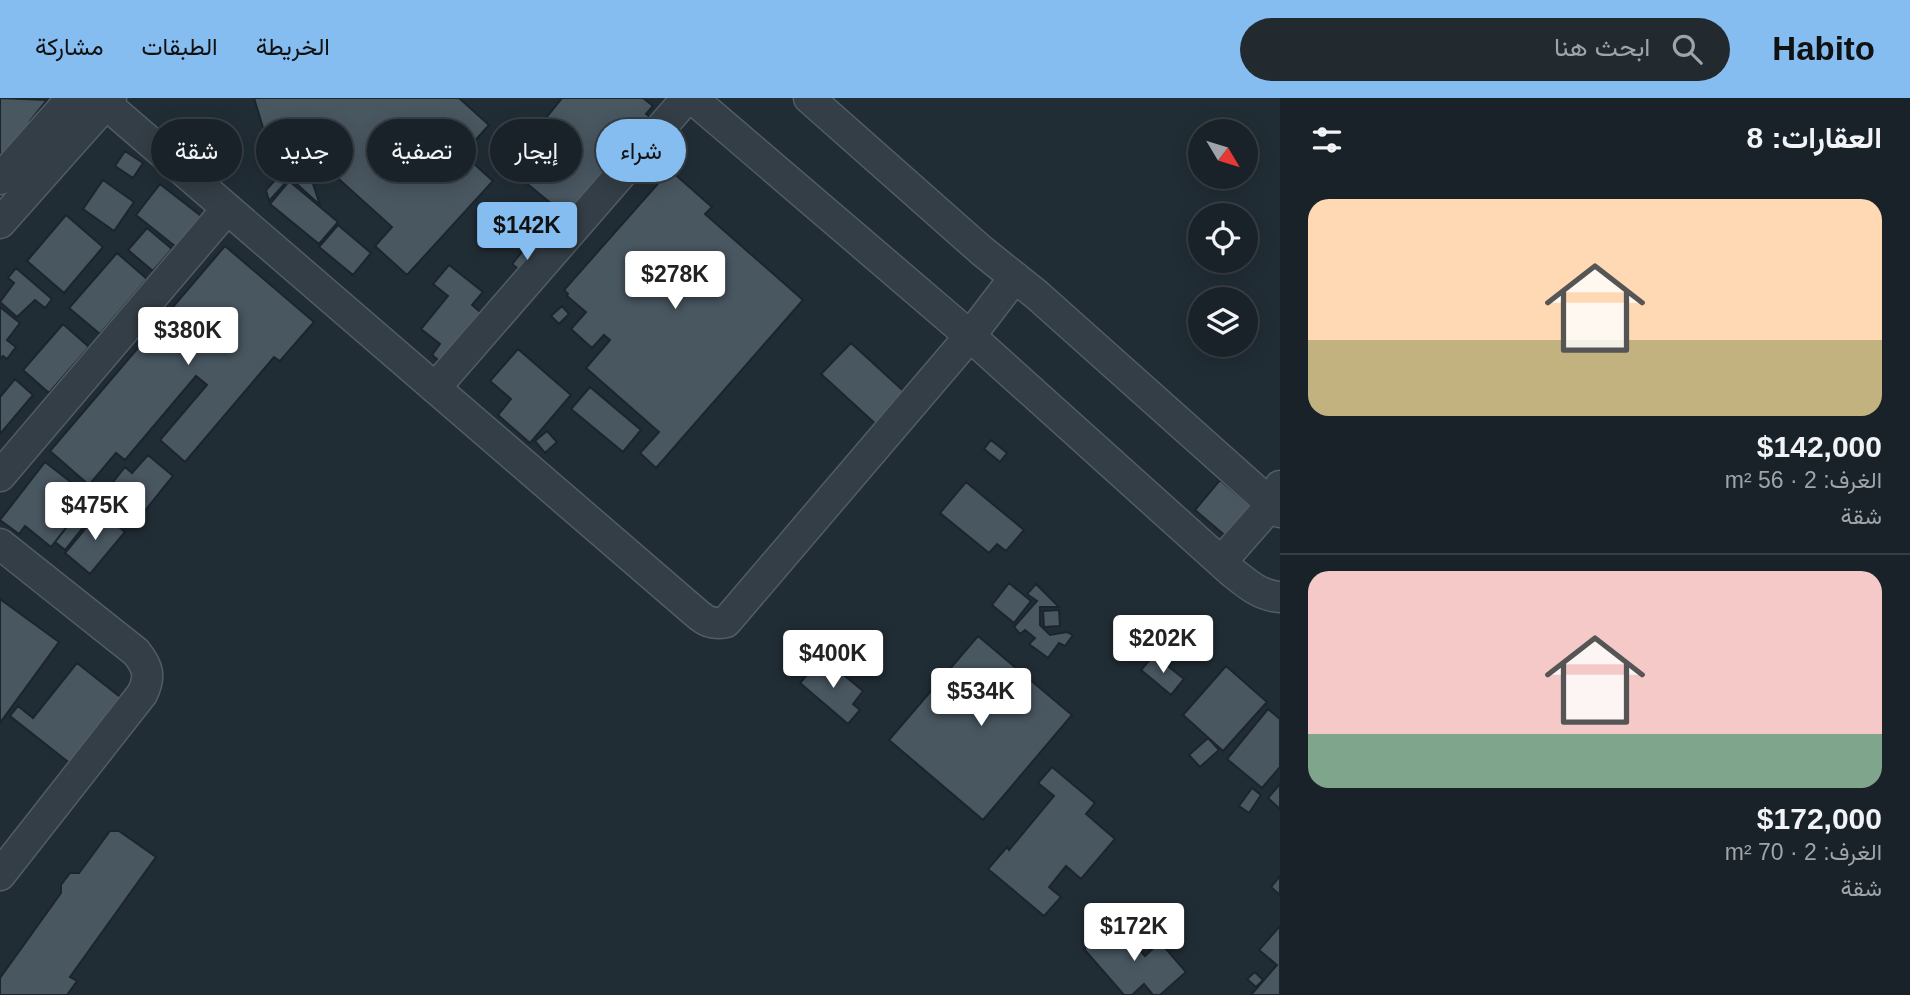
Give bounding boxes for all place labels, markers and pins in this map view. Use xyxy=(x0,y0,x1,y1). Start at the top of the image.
pin: $142K xyxy=(478,202,576,262)
pin: $278K xyxy=(626,252,724,311)
pin: $380K xyxy=(139,308,237,367)
pin: $475K xyxy=(46,482,144,542)
pin: $202K xyxy=(1114,616,1212,675)
pin: $400K xyxy=(784,630,882,690)
pin: $534K xyxy=(932,668,1030,728)
pin: $172K xyxy=(1085,904,1183,963)

